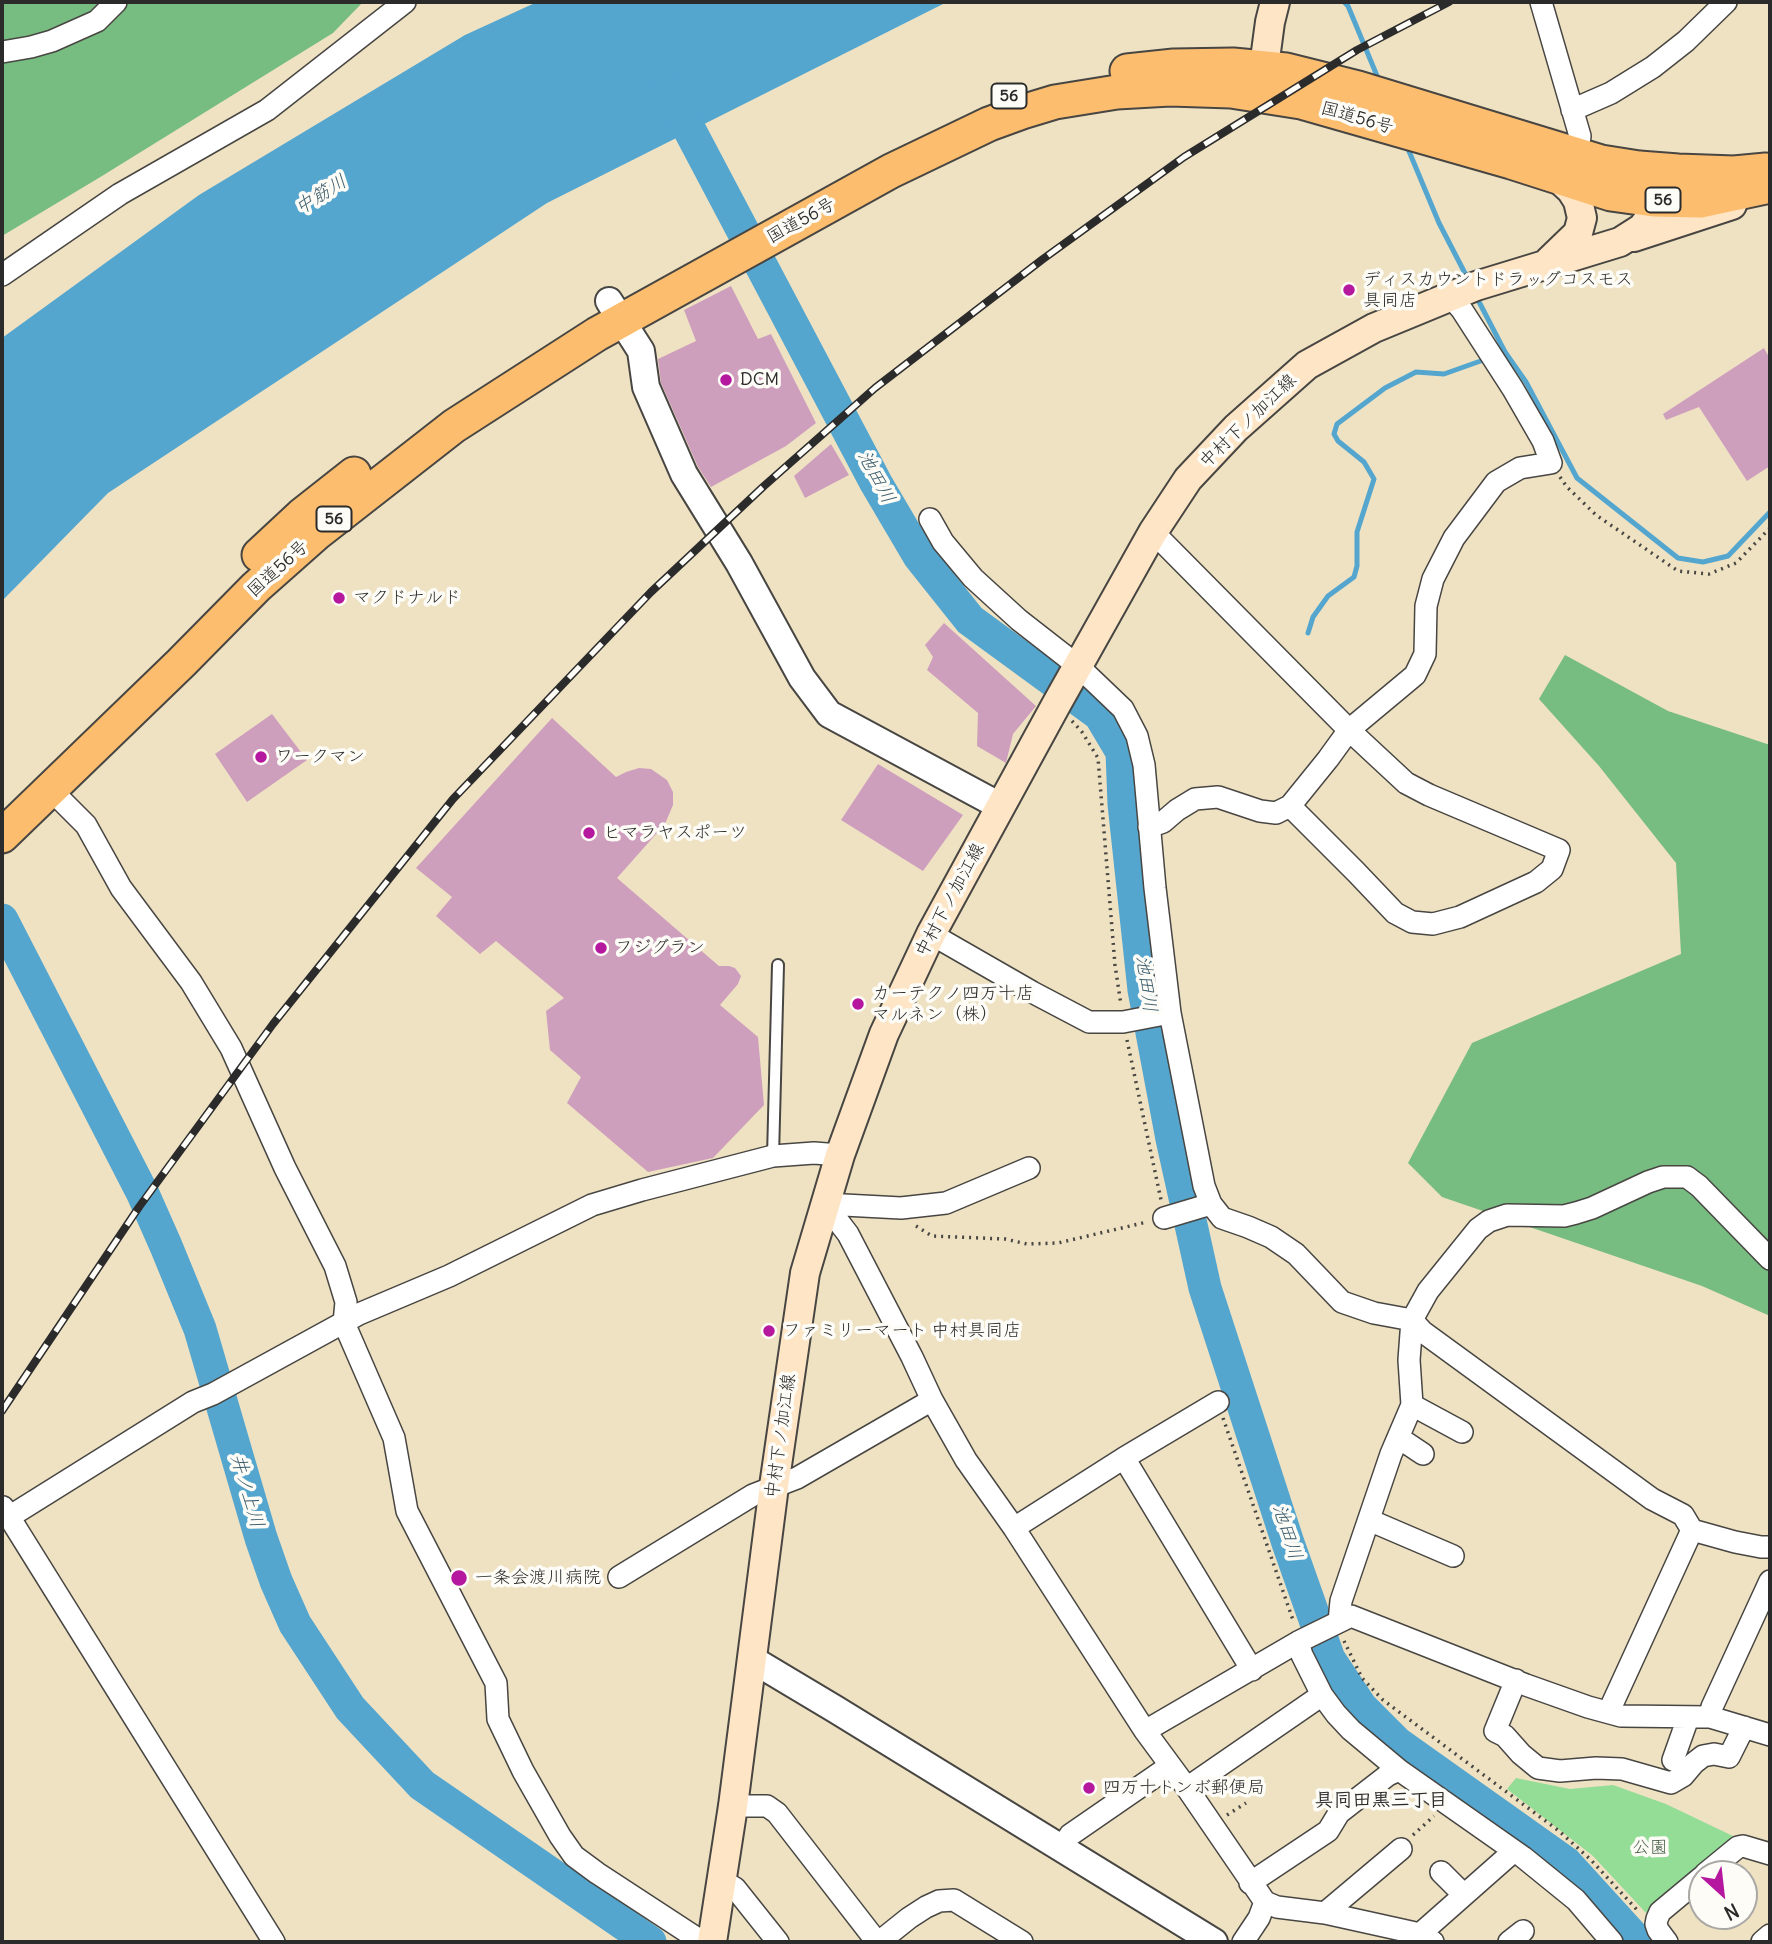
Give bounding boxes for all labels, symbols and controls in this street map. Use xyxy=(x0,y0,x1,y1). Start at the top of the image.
road number: 56 xyxy=(992,83,1026,108)
street label: 国道56号 xyxy=(1318,97,1396,139)
water label: 中筋川 xyxy=(291,170,351,220)
road number: 56 xyxy=(1646,188,1680,212)
street label: 国道56号 xyxy=(763,193,839,249)
place label: ディスカウントドラッグコスモス 具同店 xyxy=(1363,269,1633,312)
marker: ディスカウントドラッグコスモス 具同店 xyxy=(1341,282,1357,298)
place label: DCM xyxy=(740,369,779,391)
street label: 中村下ノ加江線 xyxy=(1195,369,1301,473)
marker: DCM xyxy=(718,372,734,388)
water label: 池田川 xyxy=(853,446,899,508)
road number: 56 xyxy=(316,506,352,532)
street label: 国道56号 xyxy=(243,536,313,602)
place label: マクドナルド xyxy=(353,587,461,609)
marker: マクドナルド xyxy=(331,590,347,606)
place label: ワークマン xyxy=(275,746,365,768)
marker: ワークマン xyxy=(253,749,269,765)
place label: ヒマラヤスポーツ xyxy=(603,822,747,844)
marker: ヒマラヤスポーツ xyxy=(581,825,597,841)
street label: 中村下ノ加江線 xyxy=(911,839,989,961)
place label: フジグラン xyxy=(615,937,705,959)
marker: フジグラン xyxy=(593,940,609,956)
water label: 池田川 xyxy=(1131,954,1161,1014)
place label: カーテクノ四万十店 マルネン（株） xyxy=(872,983,1034,1026)
marker: カーテクノ四万十店 マルネン（株） xyxy=(850,996,866,1012)
place label: ファミリーマート 中村具同店 xyxy=(783,1320,1021,1342)
marker: ファミリーマート 中村具同店 xyxy=(761,1323,777,1339)
street label: 中村下ノ加江線 xyxy=(762,1372,800,1500)
water label: 井ノ上川 xyxy=(226,1451,268,1531)
water label: 池田川 xyxy=(1267,1501,1307,1563)
place label: 一条会渡川病院 xyxy=(475,1567,601,1589)
marker: 一条会渡川病院 xyxy=(449,1568,469,1588)
place label: 四万十トンボ郵便局 xyxy=(1103,1777,1265,1799)
marker: 四万十トンボ郵便局 xyxy=(1081,1780,1097,1796)
district label: 具同田黒三丁目 xyxy=(1315,1790,1447,1812)
park label: 公園 xyxy=(1632,1837,1668,1859)
north arrow xyxy=(1688,1860,1758,1930)
text: N xyxy=(1720,1898,1743,1926)

